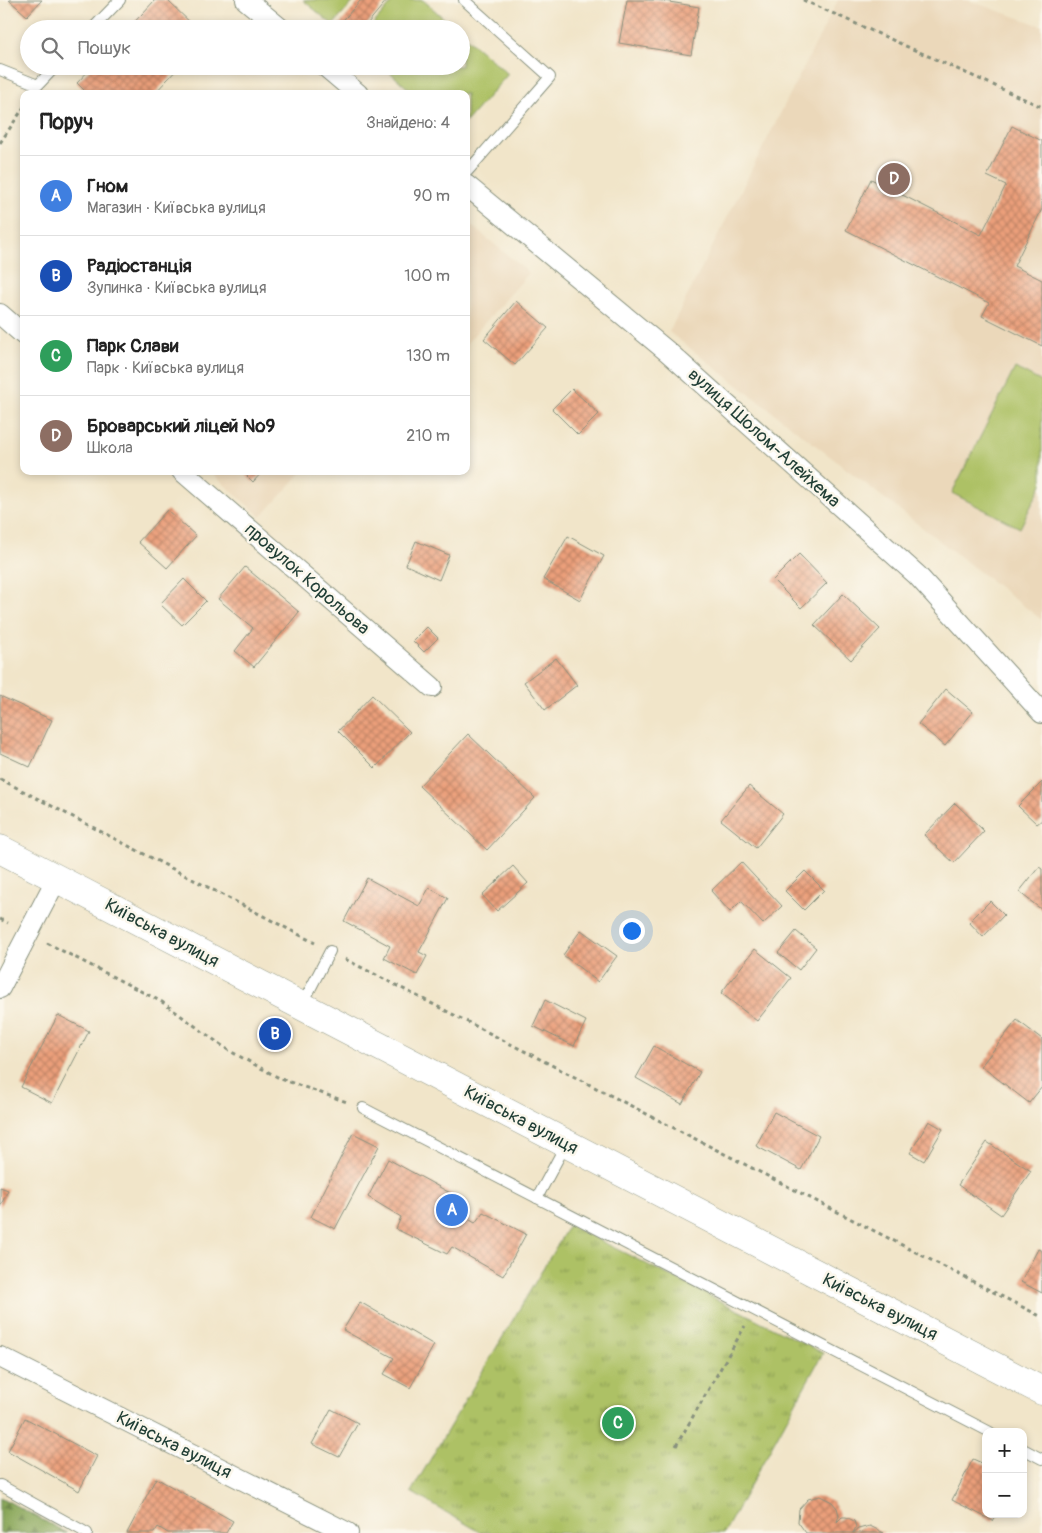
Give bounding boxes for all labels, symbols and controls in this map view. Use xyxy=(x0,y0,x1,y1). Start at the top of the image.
search box xyxy=(20,20,470,75)
icon: search xyxy=(38,34,66,62)
text: Пошук xyxy=(78,36,131,60)
text: Поруч xyxy=(40,109,93,136)
text: Знайдено: 4 xyxy=(366,113,450,133)
pin: D xyxy=(878,160,910,198)
text: Гном xyxy=(87,174,128,198)
text: A xyxy=(51,186,61,206)
text: 90 m xyxy=(413,186,450,206)
text: Магазин · Київська вулиця xyxy=(87,198,266,218)
text: Радіостанція xyxy=(87,254,192,278)
text: B xyxy=(51,266,61,286)
text: 100 m xyxy=(404,266,450,286)
text: Зупинка · Київська вулиця xyxy=(87,278,267,298)
text: Парк Слави xyxy=(87,334,179,358)
text: C xyxy=(51,346,61,366)
text: 130 m xyxy=(406,346,450,366)
text: Парк · Київська вулиця xyxy=(87,358,244,378)
street label: вулиця Шолом-Алейхема xyxy=(683,363,845,513)
text: Броварський ліцей №9 xyxy=(87,414,275,438)
text: D xyxy=(51,426,61,446)
text: 210 m xyxy=(406,426,450,446)
text: Школа xyxy=(87,438,133,458)
street label: провулок Корольова xyxy=(239,518,375,640)
street label: Київська вулиця xyxy=(101,893,223,973)
your location xyxy=(619,918,645,944)
pin: B xyxy=(259,1015,291,1053)
street label: Київська вулиця xyxy=(460,1080,582,1160)
pin: A xyxy=(436,1191,468,1229)
street label: Київська вулиця xyxy=(819,1268,941,1346)
pin: C xyxy=(602,1404,634,1442)
street label: Київська вулиця xyxy=(113,1406,235,1484)
map controls xyxy=(982,1428,1027,1518)
button: + xyxy=(982,1428,1027,1473)
button: − xyxy=(982,1473,1027,1518)

